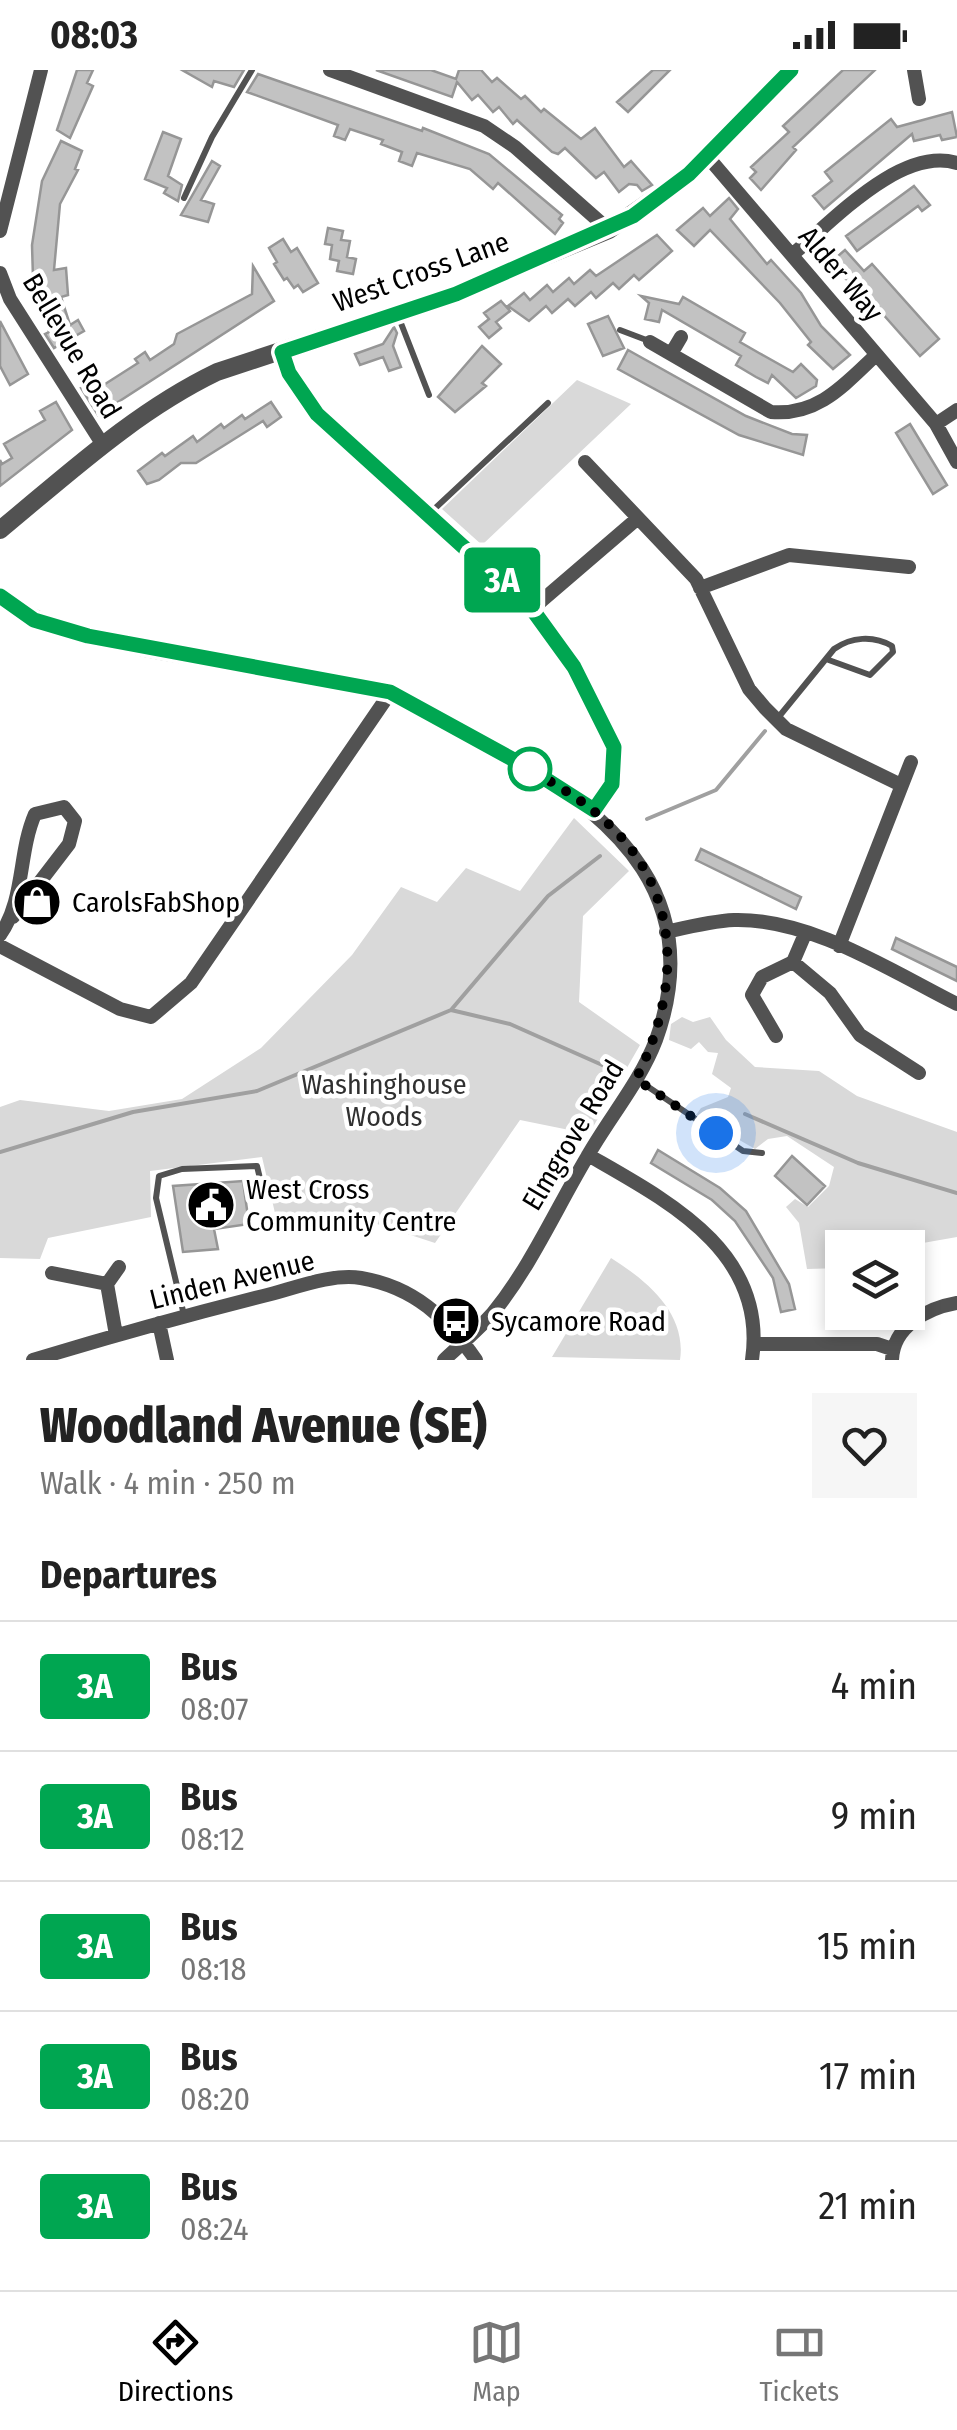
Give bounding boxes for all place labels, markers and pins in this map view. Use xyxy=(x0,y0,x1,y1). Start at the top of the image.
unlabelled marker xyxy=(509,748,551,790)
shop icon: CarolsFabShop xyxy=(11,876,63,928)
place label: CarolsFabShop xyxy=(72,886,240,919)
place label: West Cross Community Centre xyxy=(246,1173,456,1238)
public building icon: West Cross Community Centre xyxy=(185,1179,237,1231)
bus stop icon: Sycamore Road xyxy=(430,1295,482,1347)
place label: Sycamore Road xyxy=(491,1305,666,1338)

